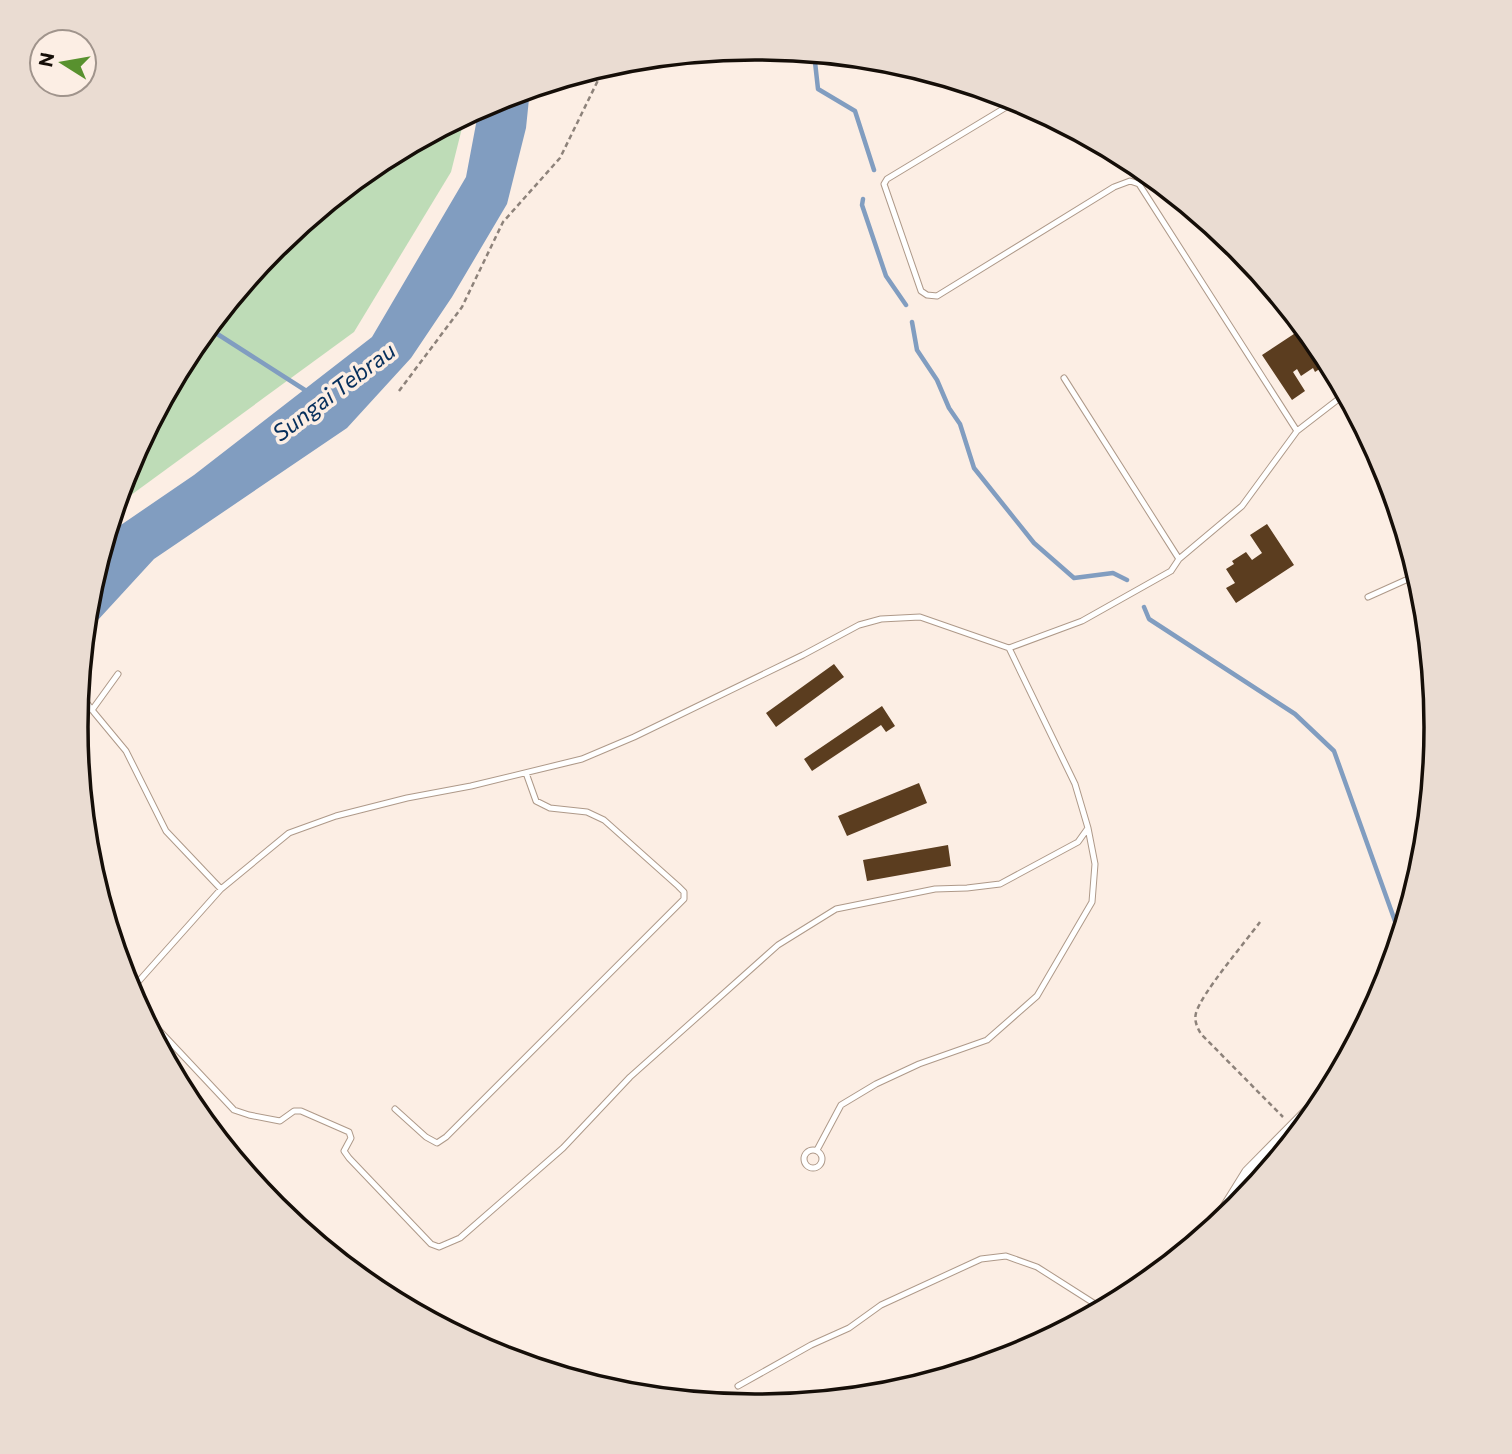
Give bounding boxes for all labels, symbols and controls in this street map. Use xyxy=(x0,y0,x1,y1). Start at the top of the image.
north arrow xyxy=(28,28,98,98)
text: N xyxy=(33,50,58,69)
water label: Sungai Tebrau xyxy=(266,336,401,447)

